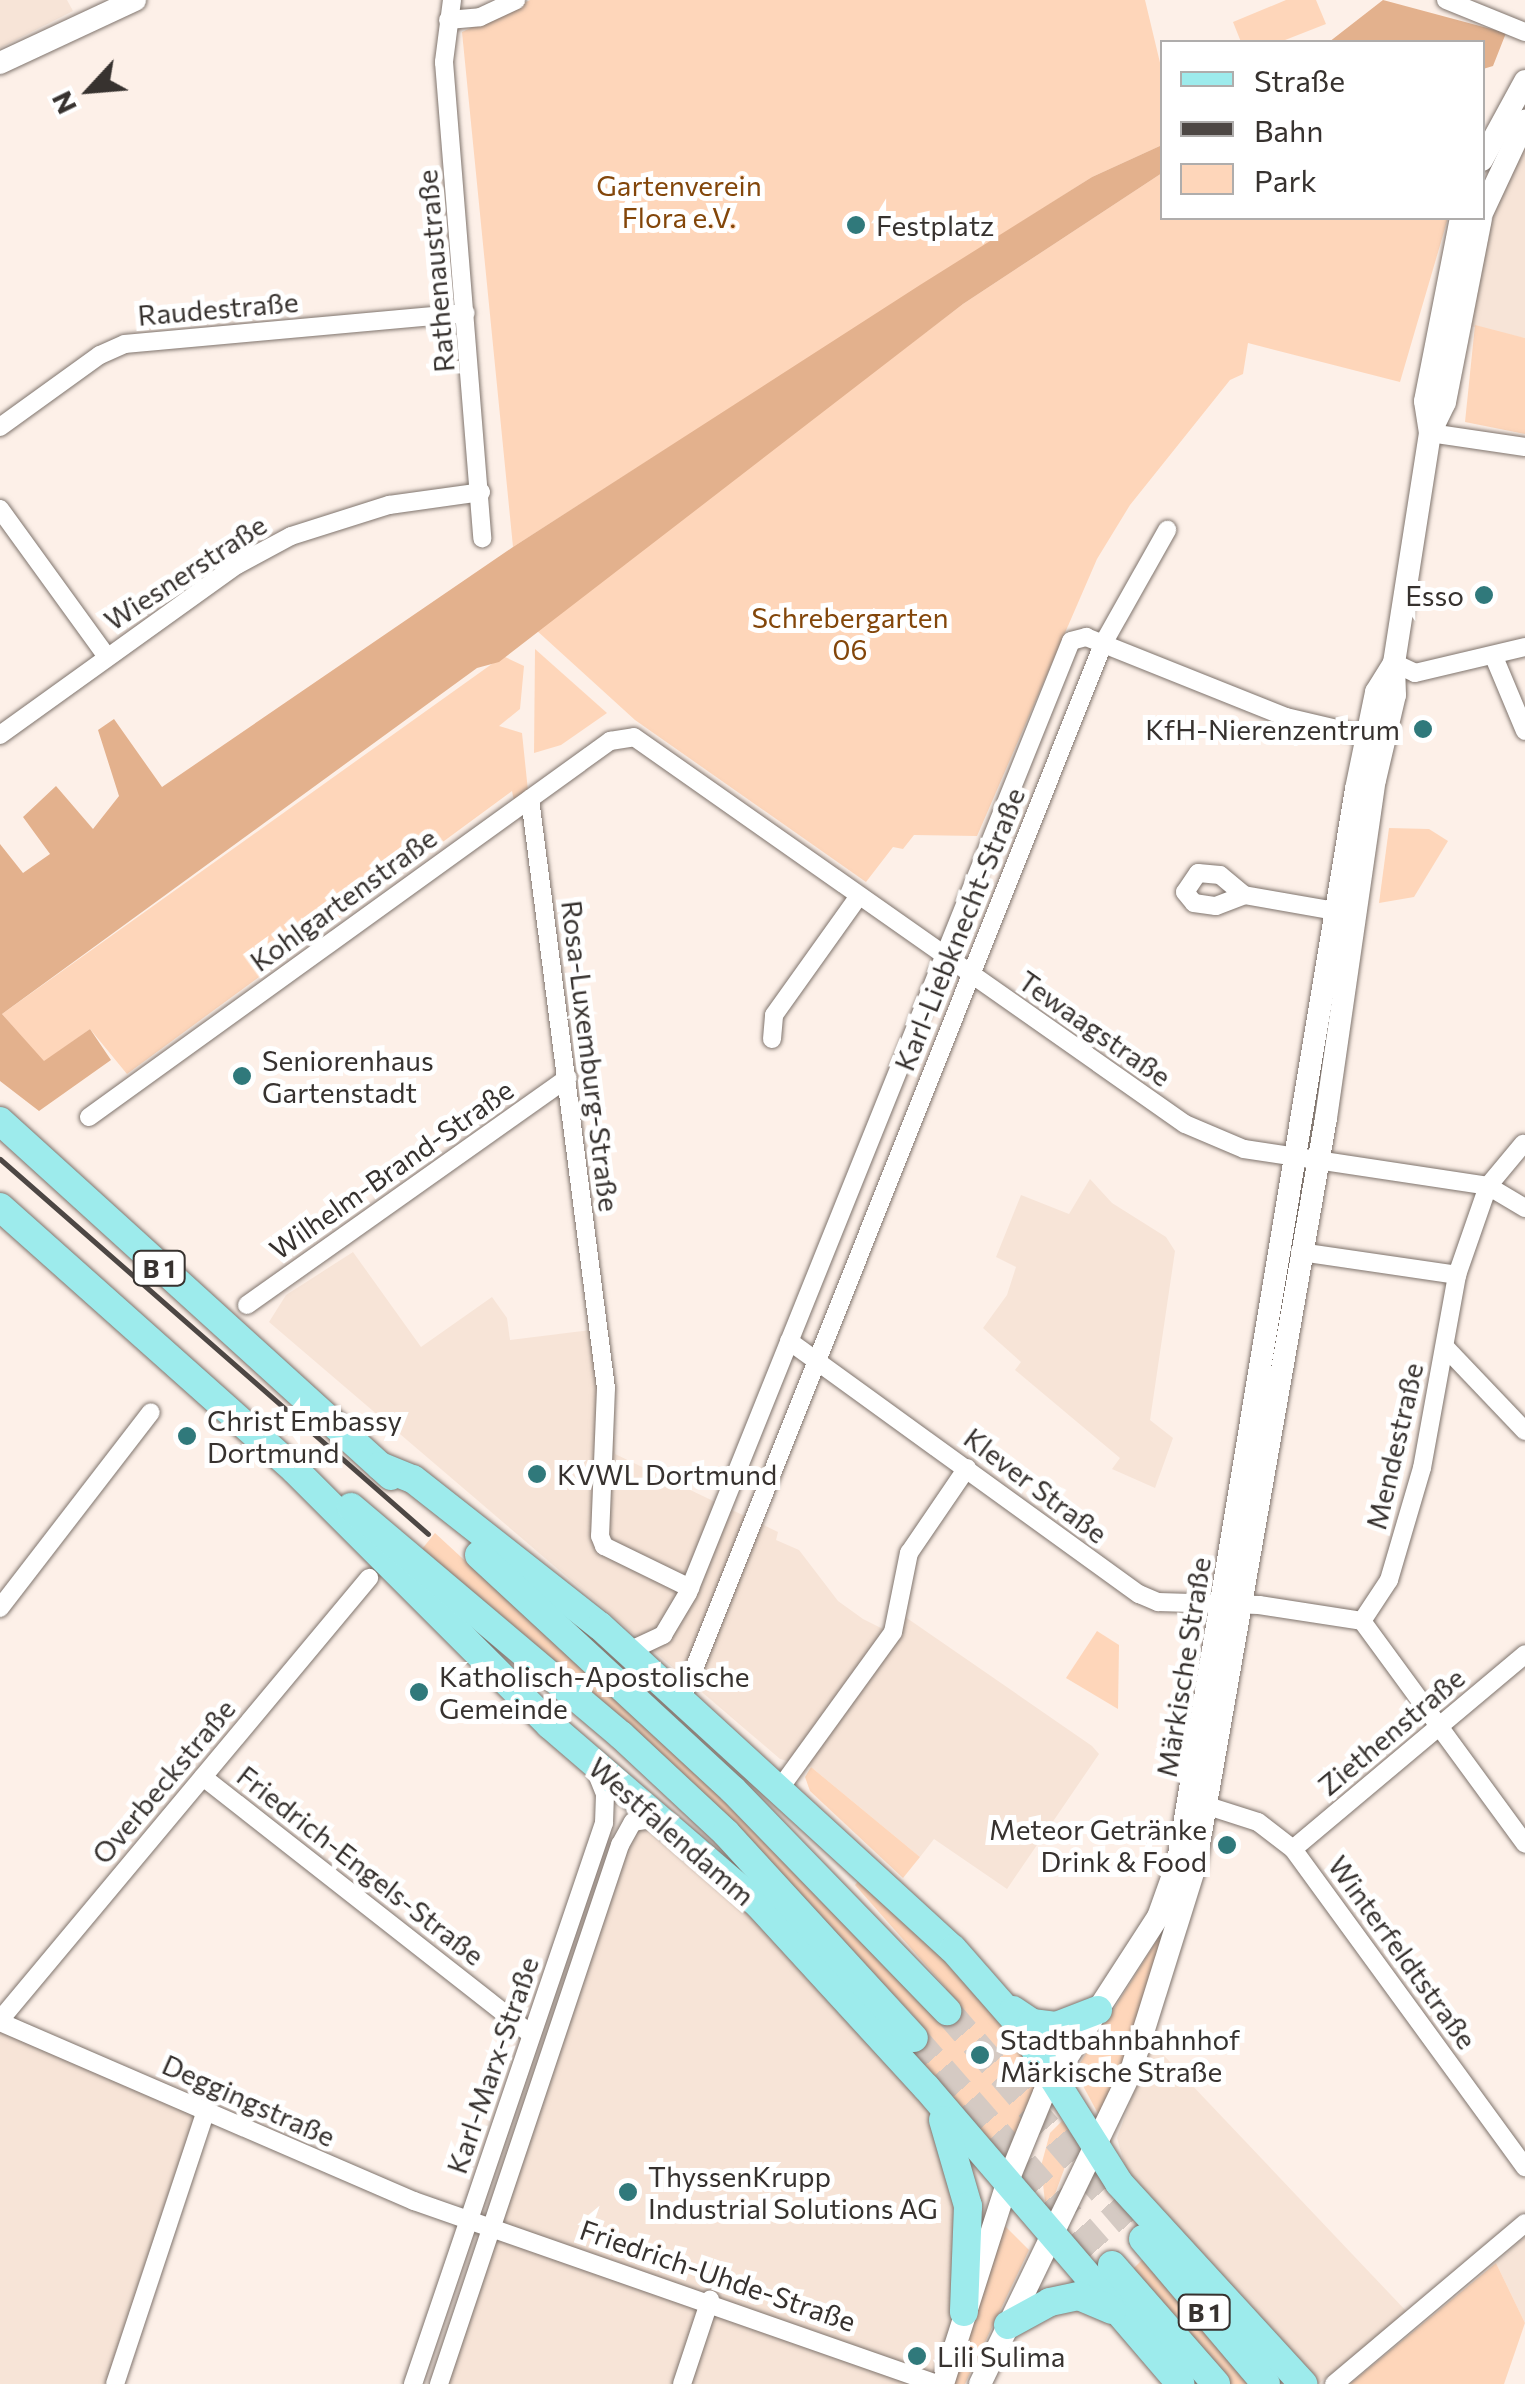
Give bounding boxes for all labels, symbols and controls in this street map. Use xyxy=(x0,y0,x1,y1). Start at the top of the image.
north arrow xyxy=(40,40,140,140)
legend xyxy=(1160,40,1485,220)
text: Straße xyxy=(1254,61,1345,98)
text: N xyxy=(43,86,83,120)
text: Bahn xyxy=(1254,111,1323,148)
text: Park xyxy=(1254,161,1317,198)
street label: Rathenaustraße xyxy=(409,168,461,374)
park label: Gartenverein Flora e.V. xyxy=(596,168,762,234)
place label: Festplatz xyxy=(876,208,994,242)
marker: Festplatz xyxy=(845,214,867,236)
street label: Raudestraße xyxy=(136,284,300,332)
street label: Wiesnerstraße xyxy=(98,507,272,637)
place label: Esso xyxy=(1405,578,1464,612)
marker: Esso xyxy=(1473,584,1495,606)
park label: Schrebergarten 06 xyxy=(751,600,949,666)
place label: KfH-Nierenzentrum xyxy=(1145,712,1400,746)
marker: KfH-Nierenzentrum xyxy=(1410,716,1436,742)
street label: Karl-Liebknecht-Straße xyxy=(887,783,1031,1075)
street label: Kohlgartenstraße xyxy=(243,820,443,978)
street label: Rosa-Luxemburg-Straße xyxy=(555,898,627,1214)
street label: Tewaagstraße xyxy=(1012,963,1178,1093)
place label: Seniorenhaus Gartenstadt xyxy=(262,1043,434,1109)
marker: Seniorenhaus Gartenstadt xyxy=(231,1065,253,1087)
street label: Wilhelm-Brand-Straße xyxy=(263,1072,519,1266)
road number: B 1 xyxy=(132,1248,186,1288)
street label: Mendestraße xyxy=(1359,1359,1429,1533)
place label: Christ Embassy Dortmund xyxy=(207,1403,402,1469)
street label: Klever Straße xyxy=(958,1420,1114,1550)
marker: Christ Embassy Dortmund xyxy=(176,1425,198,1447)
place label: KVWL Dortmund xyxy=(557,1457,777,1491)
marker: KVWL Dortmund xyxy=(526,1463,548,1485)
street label: Märkische Straße xyxy=(1149,1555,1217,1779)
place label: Katholisch-Apostolische Gemeinde xyxy=(439,1659,750,1725)
street label: Ziethenstraße xyxy=(1311,1660,1471,1802)
marker: Katholisch-Apostolische Gemeinde xyxy=(408,1681,430,1703)
street label: Overbeckstraße xyxy=(84,1692,242,1870)
street label: Westfalendamm xyxy=(582,1750,762,1912)
street label: Friedrich-Engels-Straße xyxy=(231,1758,491,1972)
place label: Meteor Getränke Drink & Food xyxy=(989,1812,1207,1878)
marker: Meteor Getränke Drink & Food xyxy=(1216,1834,1238,1856)
street label: Winterfeldtstraße xyxy=(1322,1849,1484,2055)
street label: Karl-Marx-Straße xyxy=(439,1952,545,2178)
place label: Stadtbahnbahnhof Märkische Straße xyxy=(1000,2022,1240,2088)
marker: Stadtbahnbahnhof Märkische Straße xyxy=(969,2044,991,2066)
street label: Deggingstraße xyxy=(157,2047,341,2153)
place label: ThyssenKrupp Industrial Solutions AG xyxy=(648,2159,938,2225)
marker: ThyssenKrupp Industrial Solutions AG xyxy=(617,2181,639,2203)
street label: Friedrich-Uhde-Straße xyxy=(576,2212,860,2338)
road number: B 1 xyxy=(1176,2292,1232,2332)
place label: Lili Sulima xyxy=(937,2339,1065,2373)
marker: Lili Sulima xyxy=(906,2345,928,2367)

